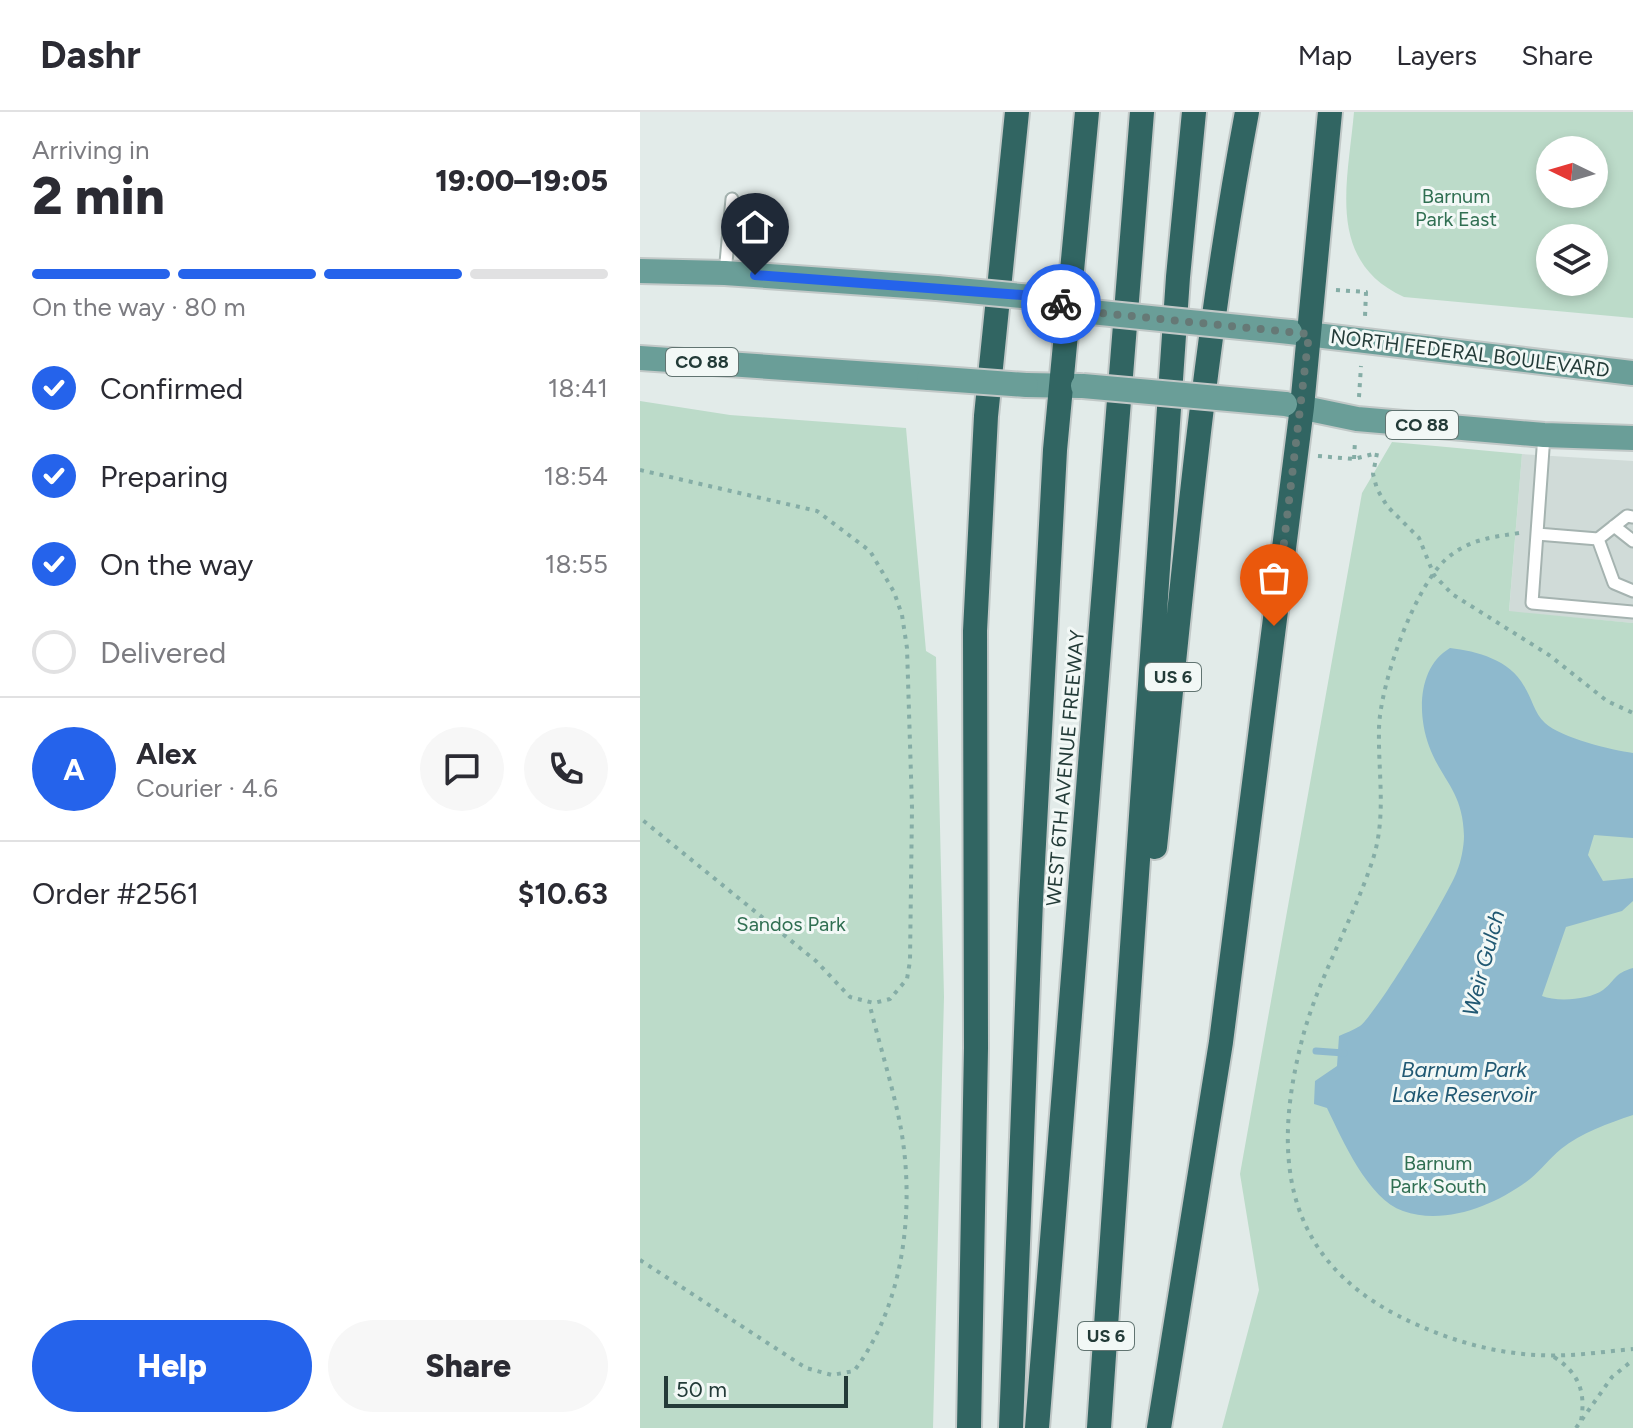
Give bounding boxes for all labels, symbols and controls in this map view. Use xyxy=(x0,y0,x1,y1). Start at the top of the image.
text: Dashr xyxy=(40,32,141,78)
text: Map xyxy=(1298,38,1352,72)
text: Layers xyxy=(1396,38,1477,72)
text: Share xyxy=(1521,38,1593,72)
text: Arriving in xyxy=(32,134,150,166)
north arrow xyxy=(1536,136,1608,208)
map controls xyxy=(1536,136,1608,296)
text: 19:00–19:05 xyxy=(435,162,608,199)
text: 2 min xyxy=(32,165,165,227)
park label: Barnum Park East xyxy=(1415,184,1497,231)
pin xyxy=(721,193,789,275)
icon: home xyxy=(733,205,777,249)
button: layers xyxy=(1536,224,1608,296)
courier xyxy=(1021,264,1101,344)
icon: bike xyxy=(1039,282,1083,326)
text: On the way · 80 m xyxy=(32,291,246,323)
street label: NORTH FEDERAL BOULEVARD xyxy=(1329,324,1611,382)
road number: CO 88 xyxy=(666,348,738,376)
icon: check xyxy=(32,366,76,410)
text: Confirmed xyxy=(100,370,243,407)
text: 18:41 xyxy=(548,372,608,404)
road number: CO 88 xyxy=(1386,411,1458,439)
icon: check xyxy=(32,454,76,498)
text: Preparing xyxy=(100,458,228,495)
text: 18:54 xyxy=(544,460,608,492)
icon: check xyxy=(32,542,76,586)
pin xyxy=(1240,544,1308,626)
text: On the way xyxy=(100,546,253,583)
text: 18:55 xyxy=(545,548,608,580)
icon: bag xyxy=(1252,556,1296,600)
street label: WEST 6TH AVENUE FREEWAY xyxy=(1041,629,1089,907)
text: Delivered xyxy=(100,634,226,671)
road number: US 6 xyxy=(1145,663,1201,691)
button: chat xyxy=(420,727,504,811)
button: phone xyxy=(524,727,608,811)
text: Alex xyxy=(136,735,197,772)
text: A xyxy=(63,751,85,788)
text: Courier · 4.6 xyxy=(136,772,278,804)
text: Order #2561 xyxy=(32,875,199,912)
text: $10.63 xyxy=(518,875,608,912)
water label: Weir Gulch xyxy=(1456,907,1511,1019)
park label: Sandos Park xyxy=(736,912,846,936)
water label: Barnum Park Lake Reservoir xyxy=(1392,1056,1538,1108)
park label: Barnum Park South xyxy=(1390,1151,1486,1198)
button: Help xyxy=(32,1320,312,1412)
button: Share xyxy=(328,1320,608,1412)
road number: US 6 xyxy=(1078,1322,1134,1350)
scale bar xyxy=(664,1372,848,1408)
text: 50 m xyxy=(676,1376,727,1403)

